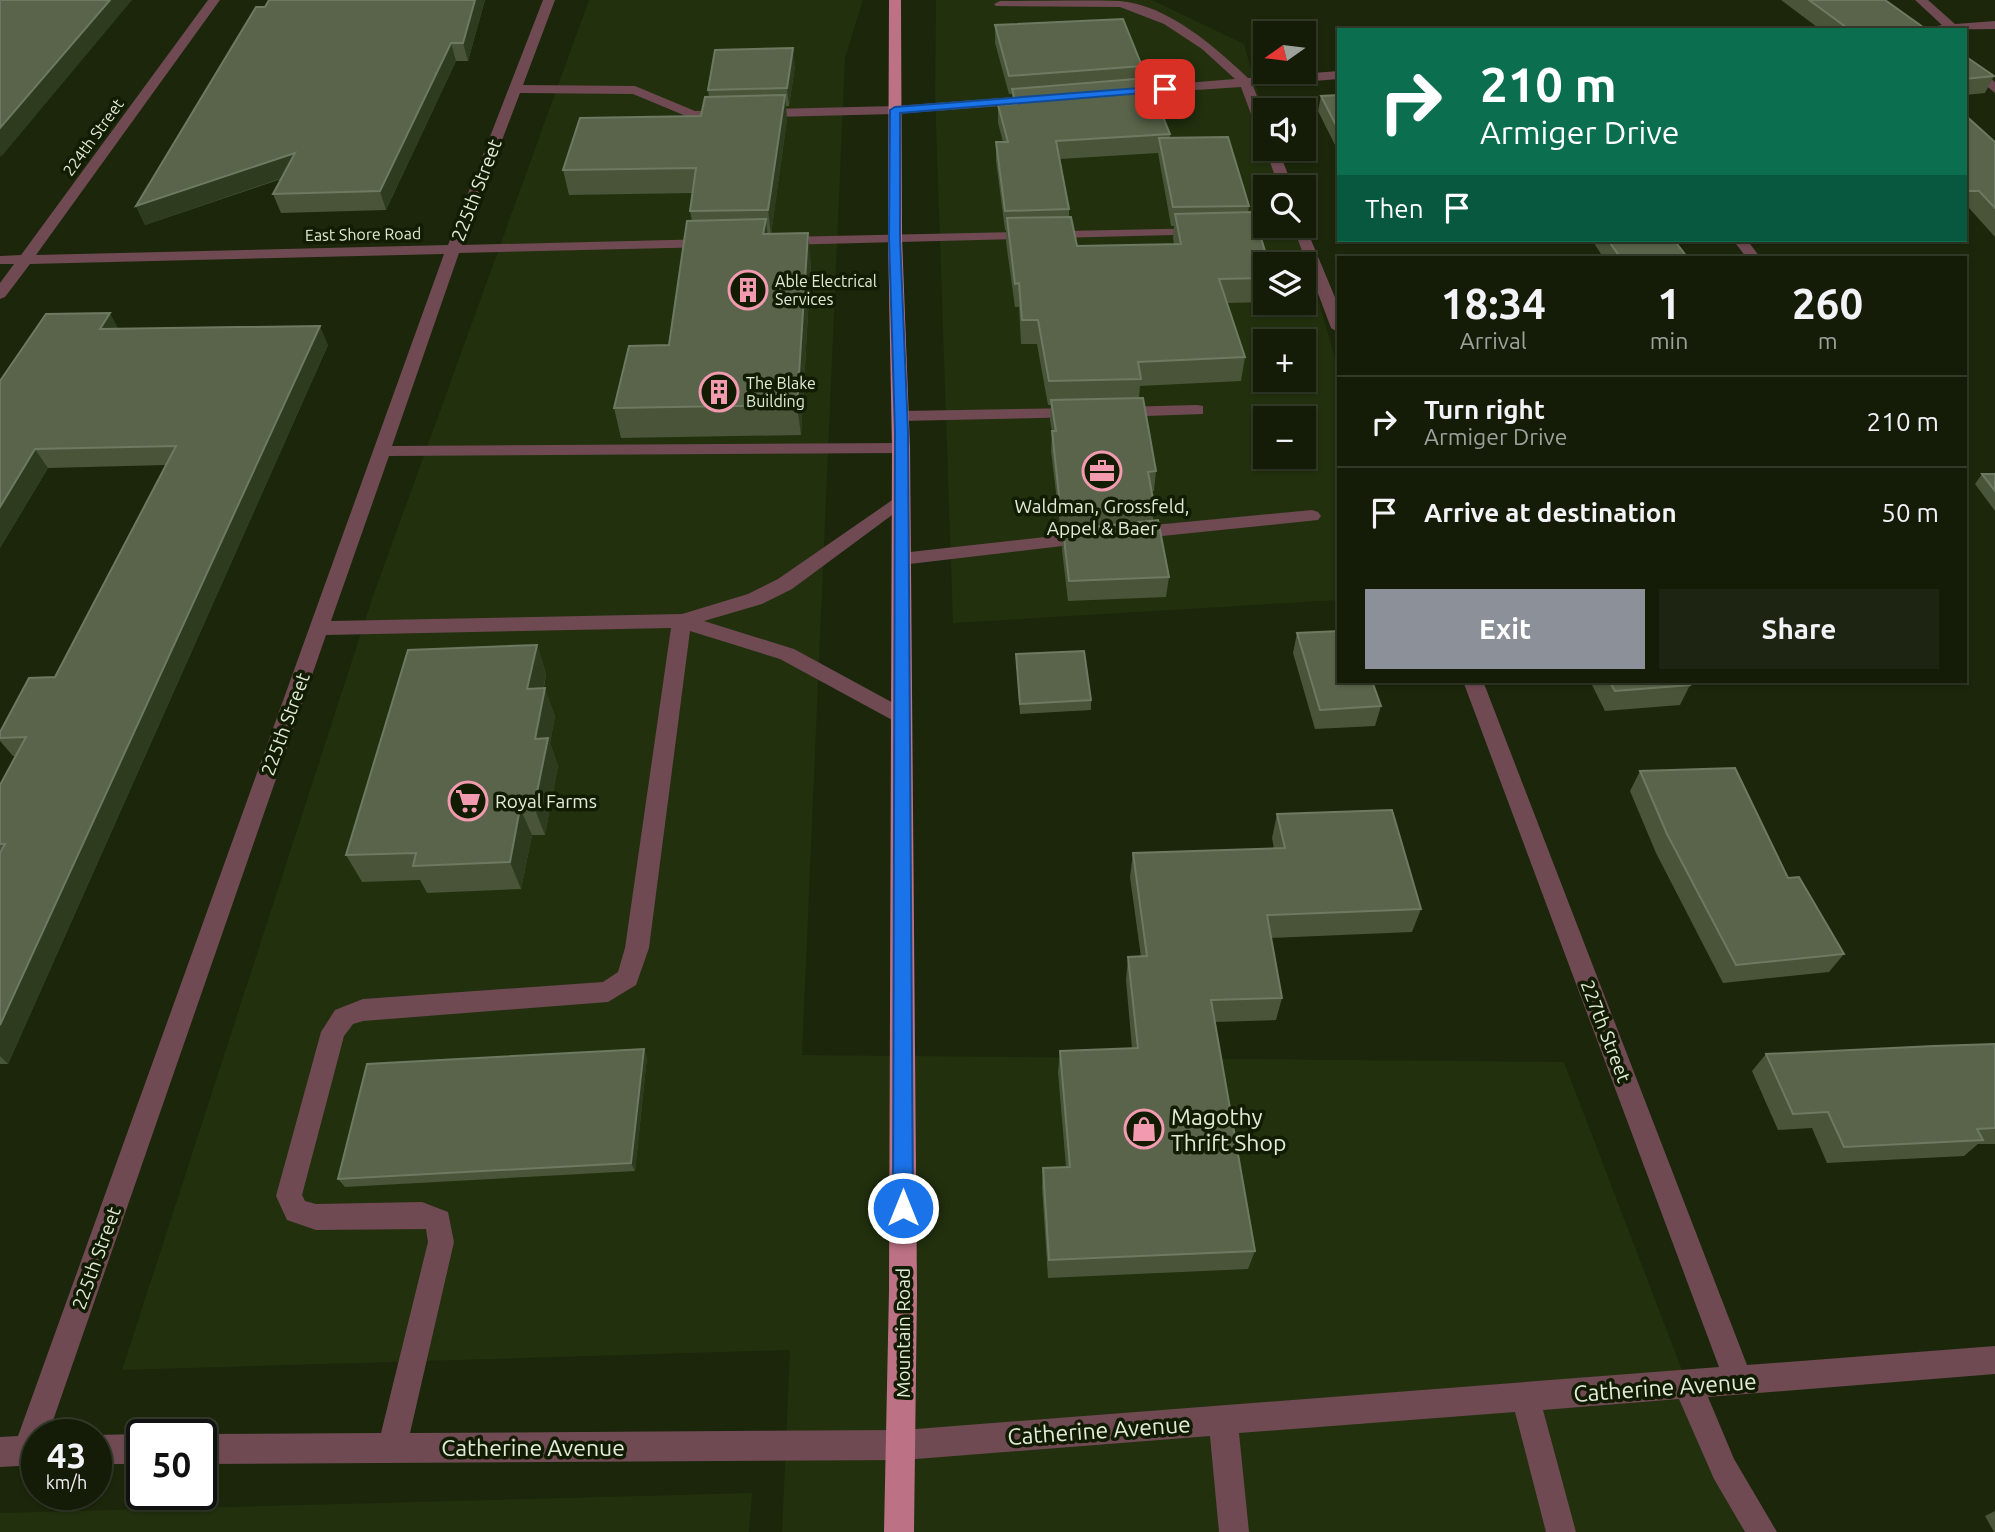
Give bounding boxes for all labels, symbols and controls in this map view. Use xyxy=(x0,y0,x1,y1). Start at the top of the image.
north arrow xyxy=(1253,21,1316,84)
map controls xyxy=(1253,21,1316,469)
icon: right xyxy=(1365,56,1456,147)
text: 210 m xyxy=(1480,56,1617,111)
pin xyxy=(1135,59,1195,119)
icon: arrive xyxy=(1146,70,1184,108)
street label: 224th Street xyxy=(59,94,127,179)
button: sound xyxy=(1253,98,1316,161)
text: Armiger Drive xyxy=(1480,114,1680,150)
street label: 225th Street xyxy=(446,135,506,244)
button: search xyxy=(1253,175,1316,238)
icon: arrive xyxy=(1438,189,1476,227)
text: Then xyxy=(1365,194,1424,223)
street label: East Shore Road xyxy=(305,224,421,244)
button: layers xyxy=(1253,252,1316,315)
building icon: Able Electrical Services xyxy=(727,269,769,311)
place label: Able Electrical Services xyxy=(775,272,877,308)
text: 18:34 xyxy=(1441,280,1546,327)
text: 1 xyxy=(1657,280,1681,327)
text: 260 xyxy=(1792,280,1863,327)
text: Arrival xyxy=(1460,328,1527,353)
text: min xyxy=(1650,328,1688,353)
text: m xyxy=(1818,328,1838,353)
button: + xyxy=(1253,329,1316,392)
building icon: The Blake Building xyxy=(698,371,740,413)
place label: The Blake Building xyxy=(746,374,816,410)
text: Turn right xyxy=(1424,395,1545,424)
icon: right xyxy=(1365,403,1403,441)
button: − xyxy=(1253,406,1316,469)
text: 210 m xyxy=(1867,407,1939,436)
text: Armiger Drive xyxy=(1424,424,1567,449)
office icon: Waldman, Grossfeld, Appel & Baer xyxy=(1081,450,1123,492)
icon: arrive xyxy=(1365,494,1403,532)
place label: Waldman, Grossfeld, Appel & Baer xyxy=(1015,495,1189,539)
text: Arrive at destination xyxy=(1424,498,1677,527)
text: 50 m xyxy=(1881,498,1939,527)
button: Exit xyxy=(1365,589,1645,669)
button: Share xyxy=(1659,589,1939,669)
street label: 225th Street xyxy=(256,669,314,778)
supermarket icon: Royal Farms xyxy=(447,780,489,822)
place label: Royal Farms xyxy=(495,790,597,812)
street label: 227th Street xyxy=(1576,977,1636,1086)
place label: Magothy Thrift Shop xyxy=(1171,1104,1286,1155)
shop icon: Magothy Thrift Shop xyxy=(1123,1108,1165,1150)
position arrow xyxy=(866,1171,940,1245)
street label: 225th Street xyxy=(67,1203,125,1312)
street label: Mountain Road xyxy=(892,1268,914,1398)
street label: Catherine Avenue xyxy=(1573,1368,1757,1406)
street label: Catherine Avenue xyxy=(1007,1411,1191,1449)
speed limit sign: 50 xyxy=(126,1419,217,1510)
text: 43 xyxy=(47,1435,86,1475)
street label: Catherine Avenue xyxy=(441,1435,625,1460)
text: km/h xyxy=(46,1472,87,1492)

